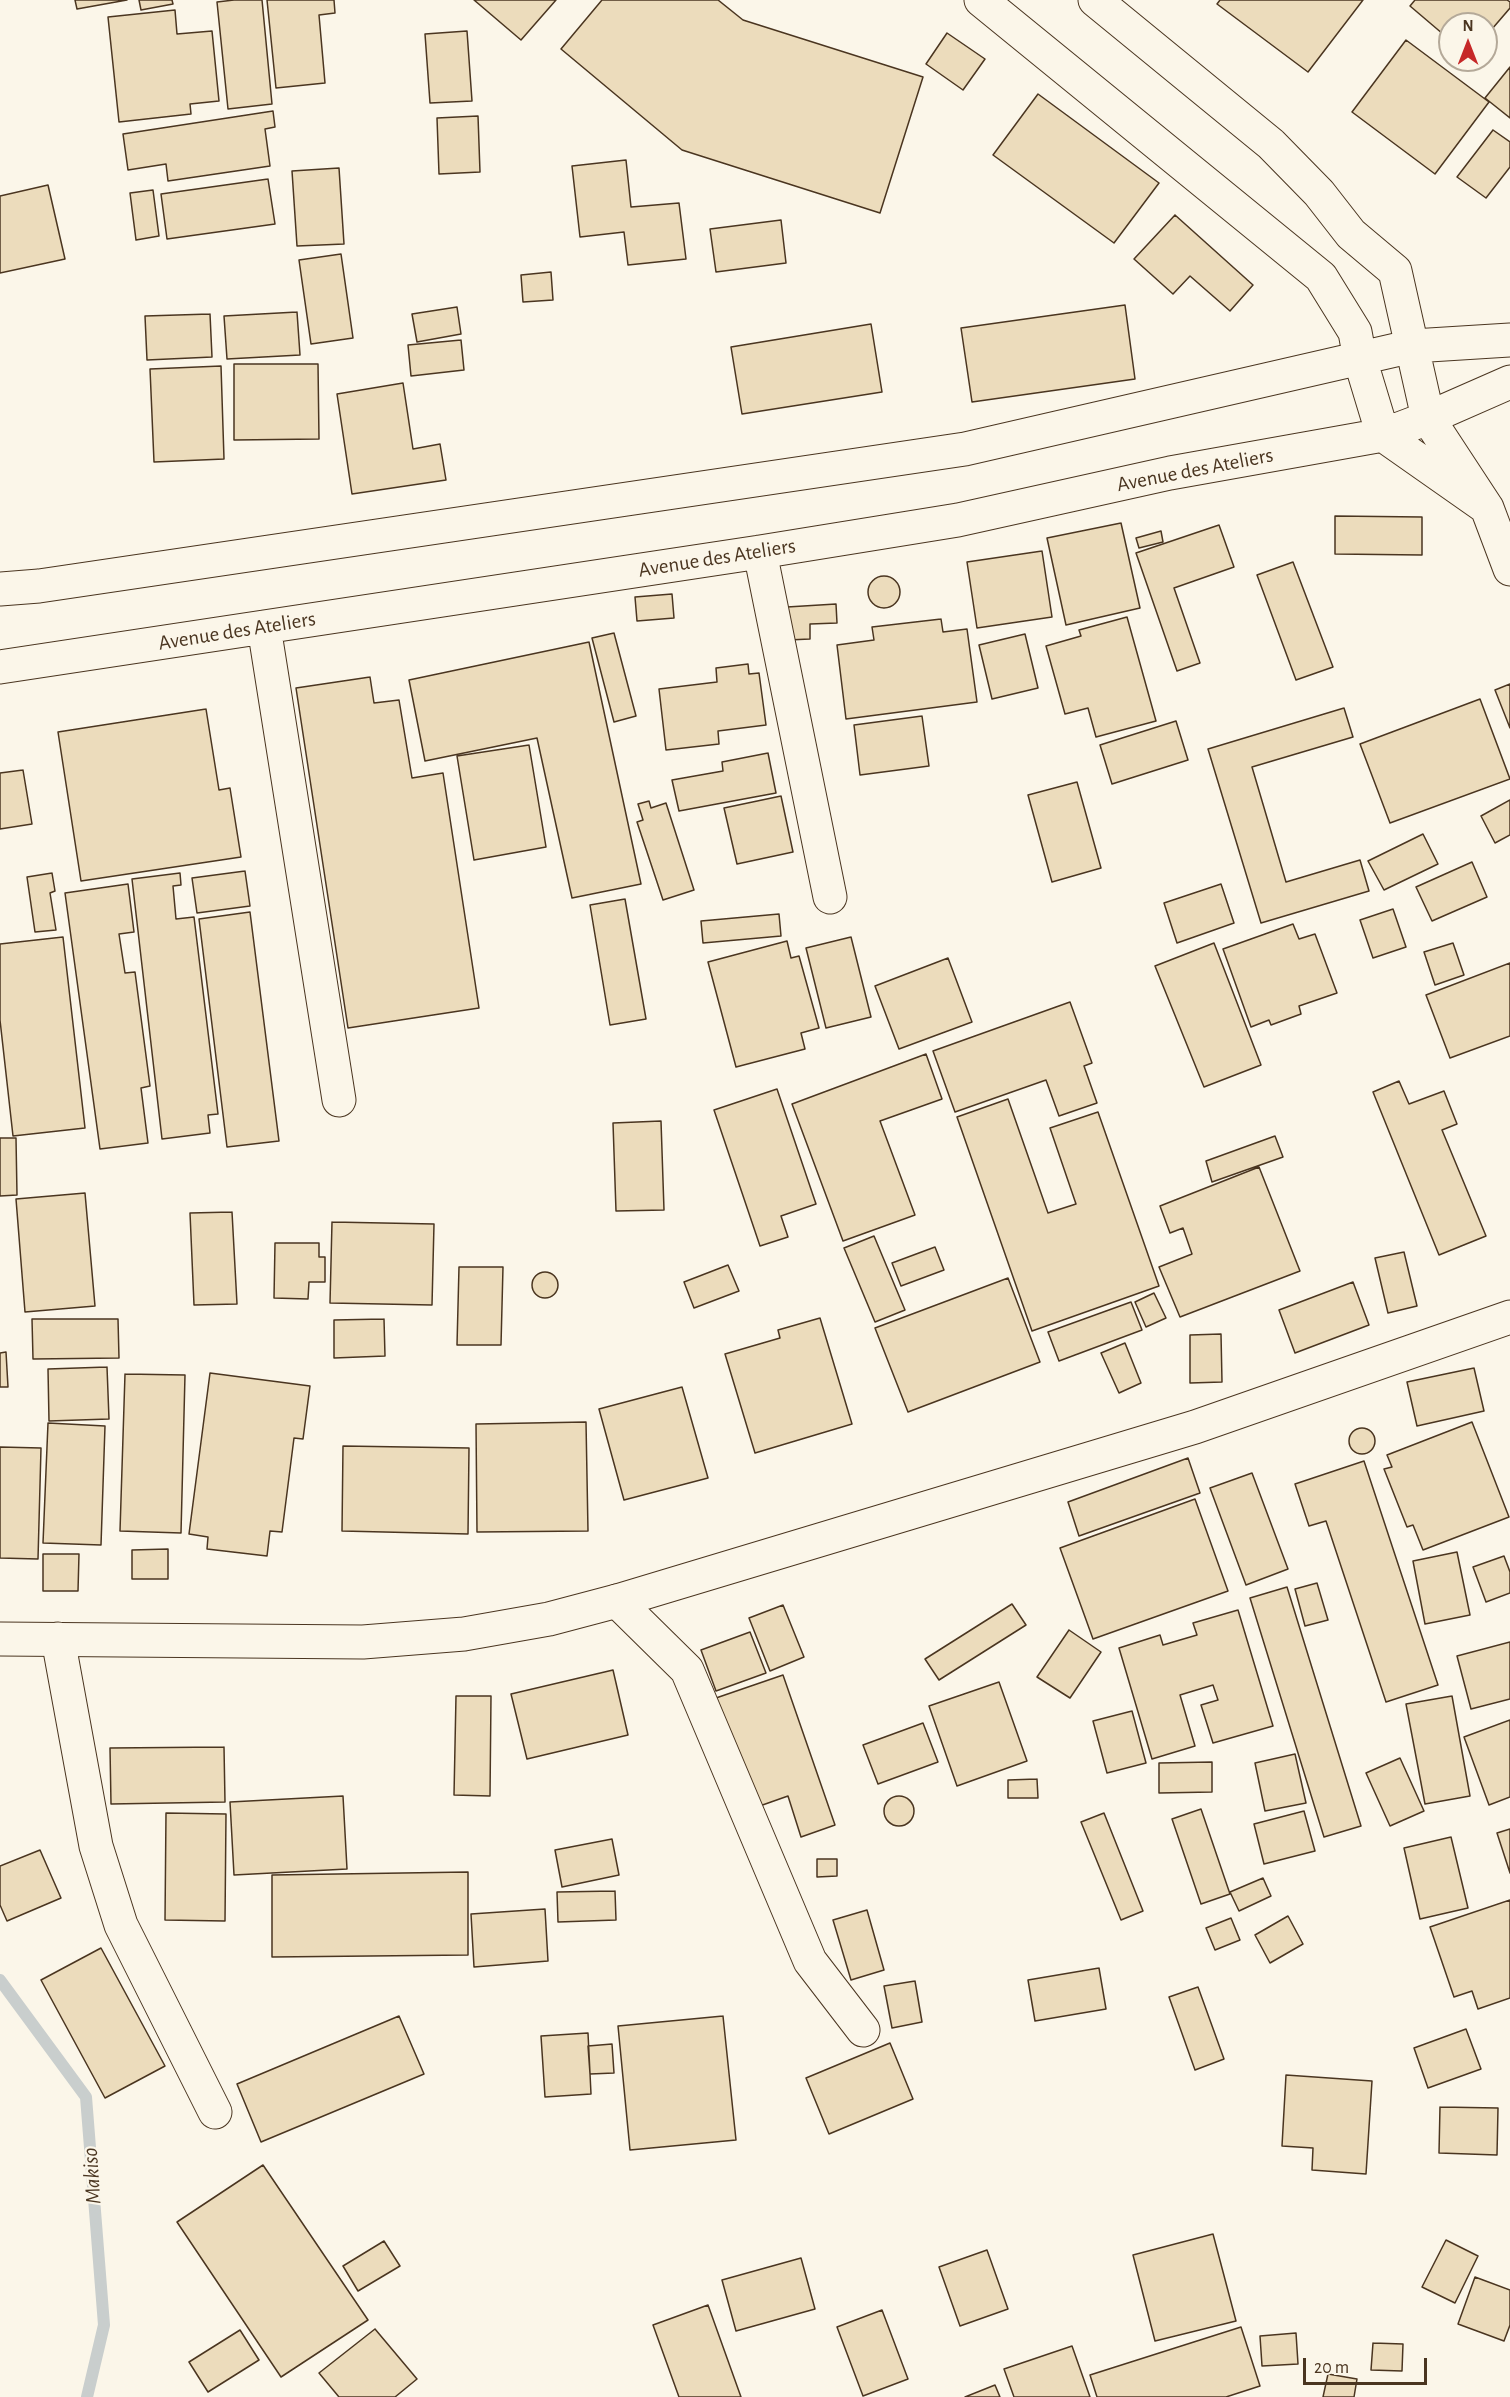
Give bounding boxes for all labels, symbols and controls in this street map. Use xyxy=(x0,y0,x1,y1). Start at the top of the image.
north arrow xyxy=(1438,12,1498,72)
text: N xyxy=(1462,18,1474,34)
street label: Avenue des Ateliers xyxy=(1115,442,1275,498)
street label: Avenue des Ateliers xyxy=(637,533,797,583)
street label: Avenue des Ateliers xyxy=(157,606,317,656)
water label: Makiso xyxy=(77,2147,107,2205)
scale bar xyxy=(1306,2346,1430,2384)
text: 20 m xyxy=(1314,2359,1349,2377)

